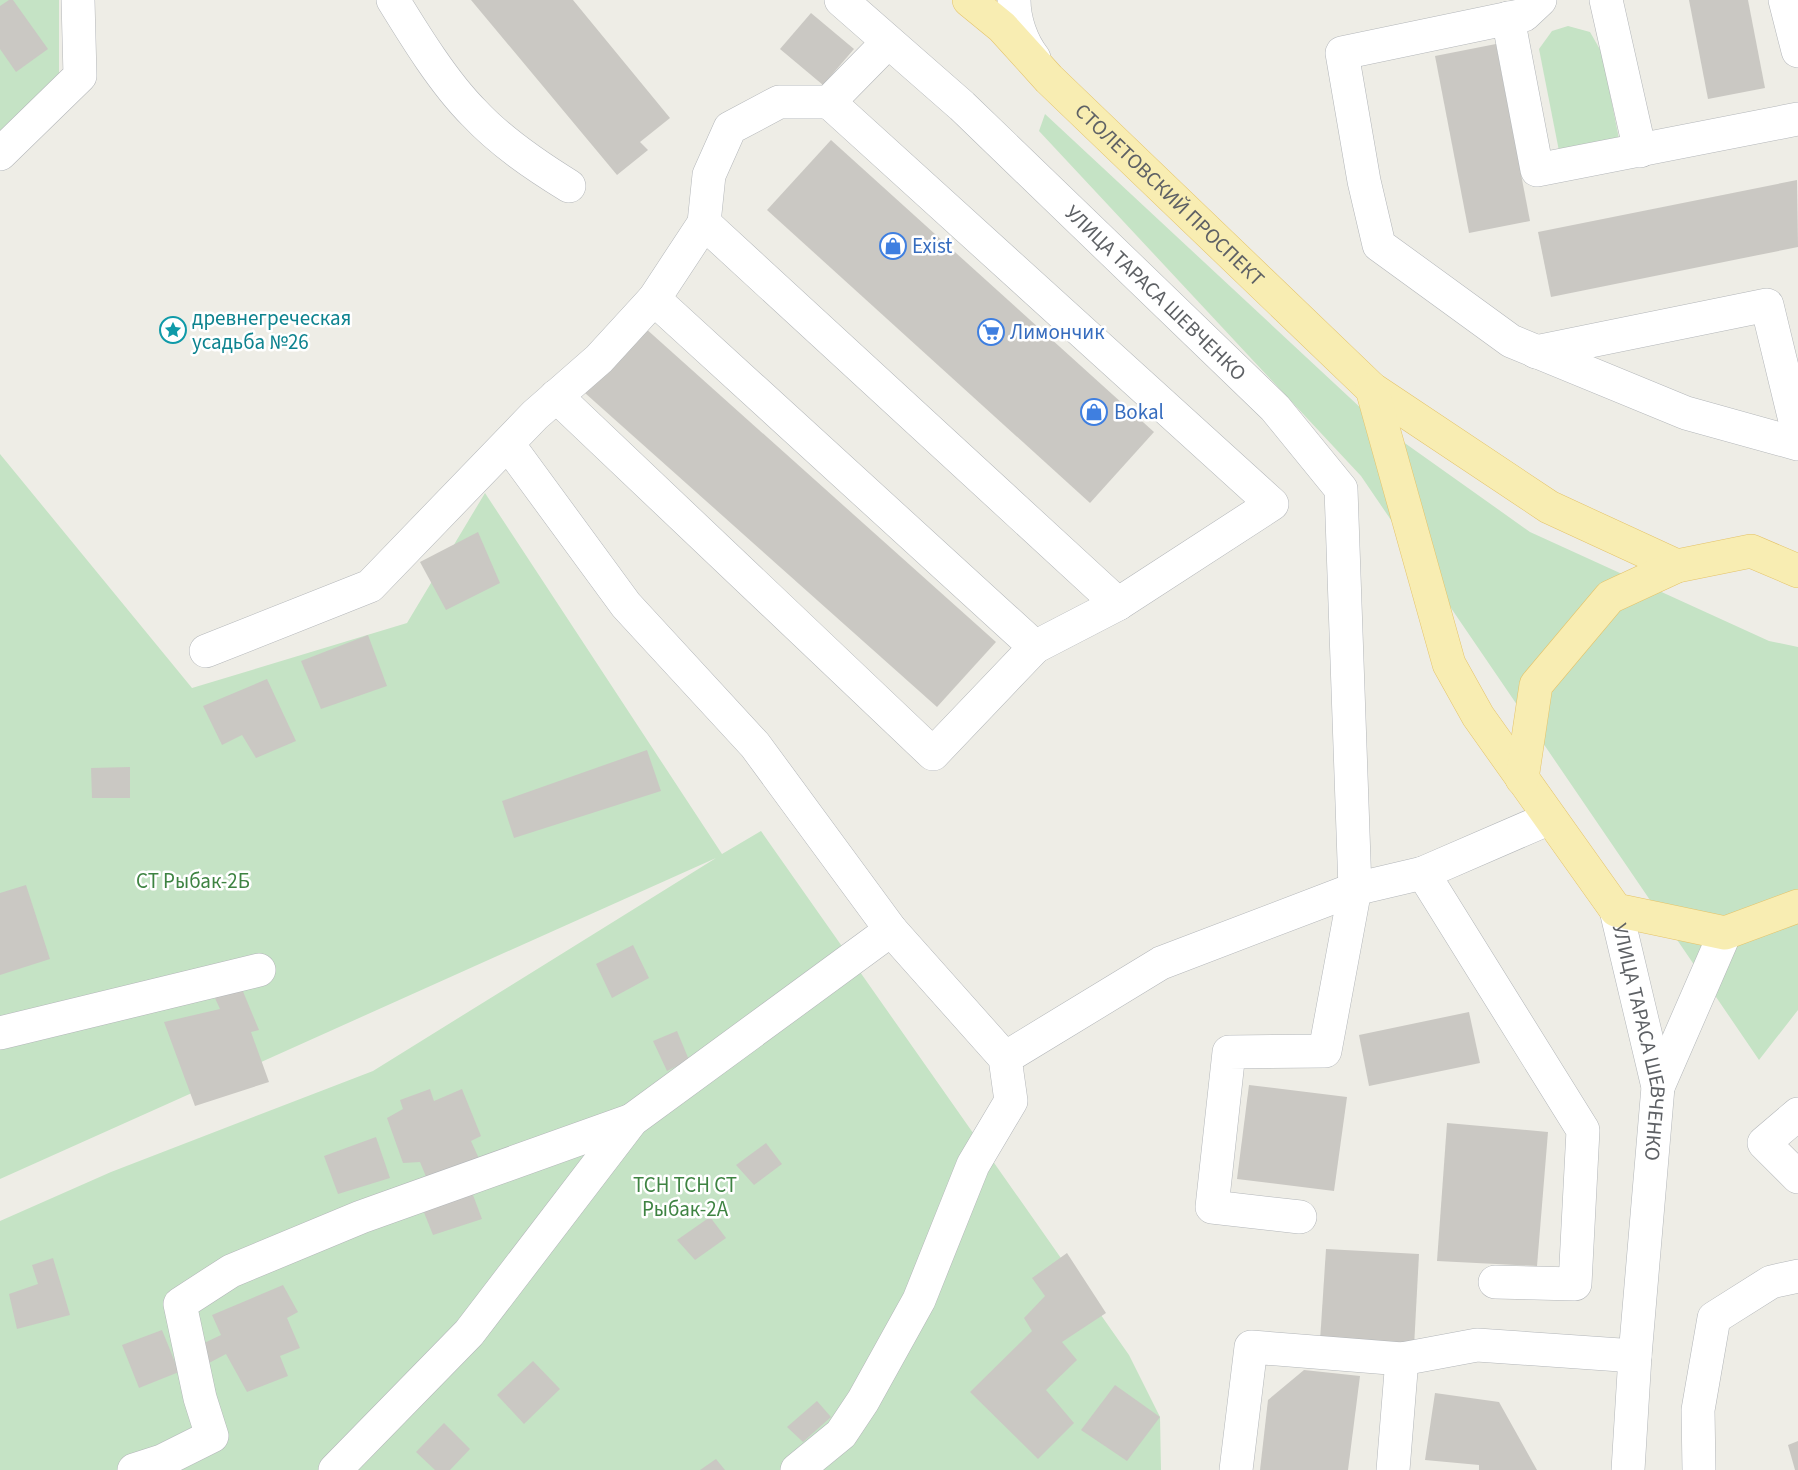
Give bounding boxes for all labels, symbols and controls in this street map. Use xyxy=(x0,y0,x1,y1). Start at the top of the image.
street label: СТОЛЕТОВСКИЙ ПРОСПЕКТ xyxy=(1068,96,1271,293)
street label: УЛИЦА ТАРАСА ШЕВЧЕНКО xyxy=(1058,198,1253,388)
shop icon: Exist xyxy=(878,231,908,261)
place label: Exist xyxy=(912,231,952,261)
place label: древнегреческая усадьба №26 xyxy=(192,303,351,357)
place icon: древнегреческая усадьба №26 xyxy=(158,315,188,345)
supermarket icon: Лимончик xyxy=(976,317,1006,347)
place label: Лимончик xyxy=(1010,317,1105,347)
shop icon: Bokal xyxy=(1079,397,1109,427)
place label: Bokal xyxy=(1114,397,1164,427)
park label: СТ Рыбак-2Б xyxy=(136,866,250,896)
street label: УЛИЦА ТАРАСА ШЕВЧЕНКО xyxy=(1605,920,1673,1162)
park label: ТСН ТСН СТ Рыбак-2А xyxy=(633,1170,737,1224)

